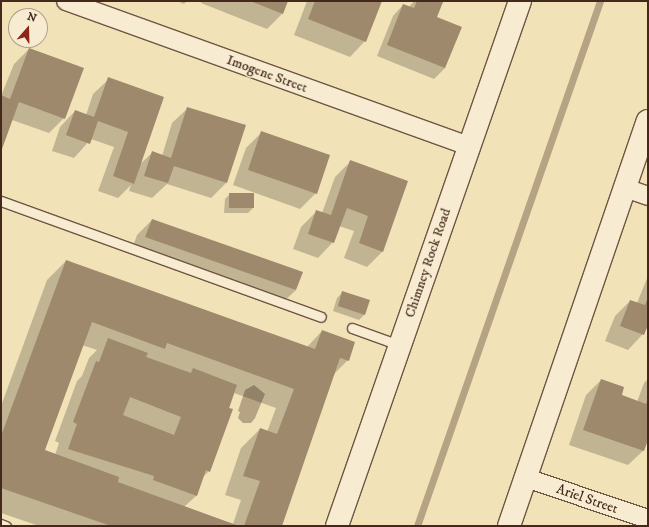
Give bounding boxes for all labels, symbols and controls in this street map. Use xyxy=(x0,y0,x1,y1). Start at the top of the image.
north arrow xyxy=(8,8,48,48)
text: N xyxy=(25,10,38,26)
street label: Imogene Street xyxy=(224,52,310,96)
street label: Chimney Rock Road xyxy=(401,206,455,320)
street label: Ariel Street xyxy=(554,481,620,517)

